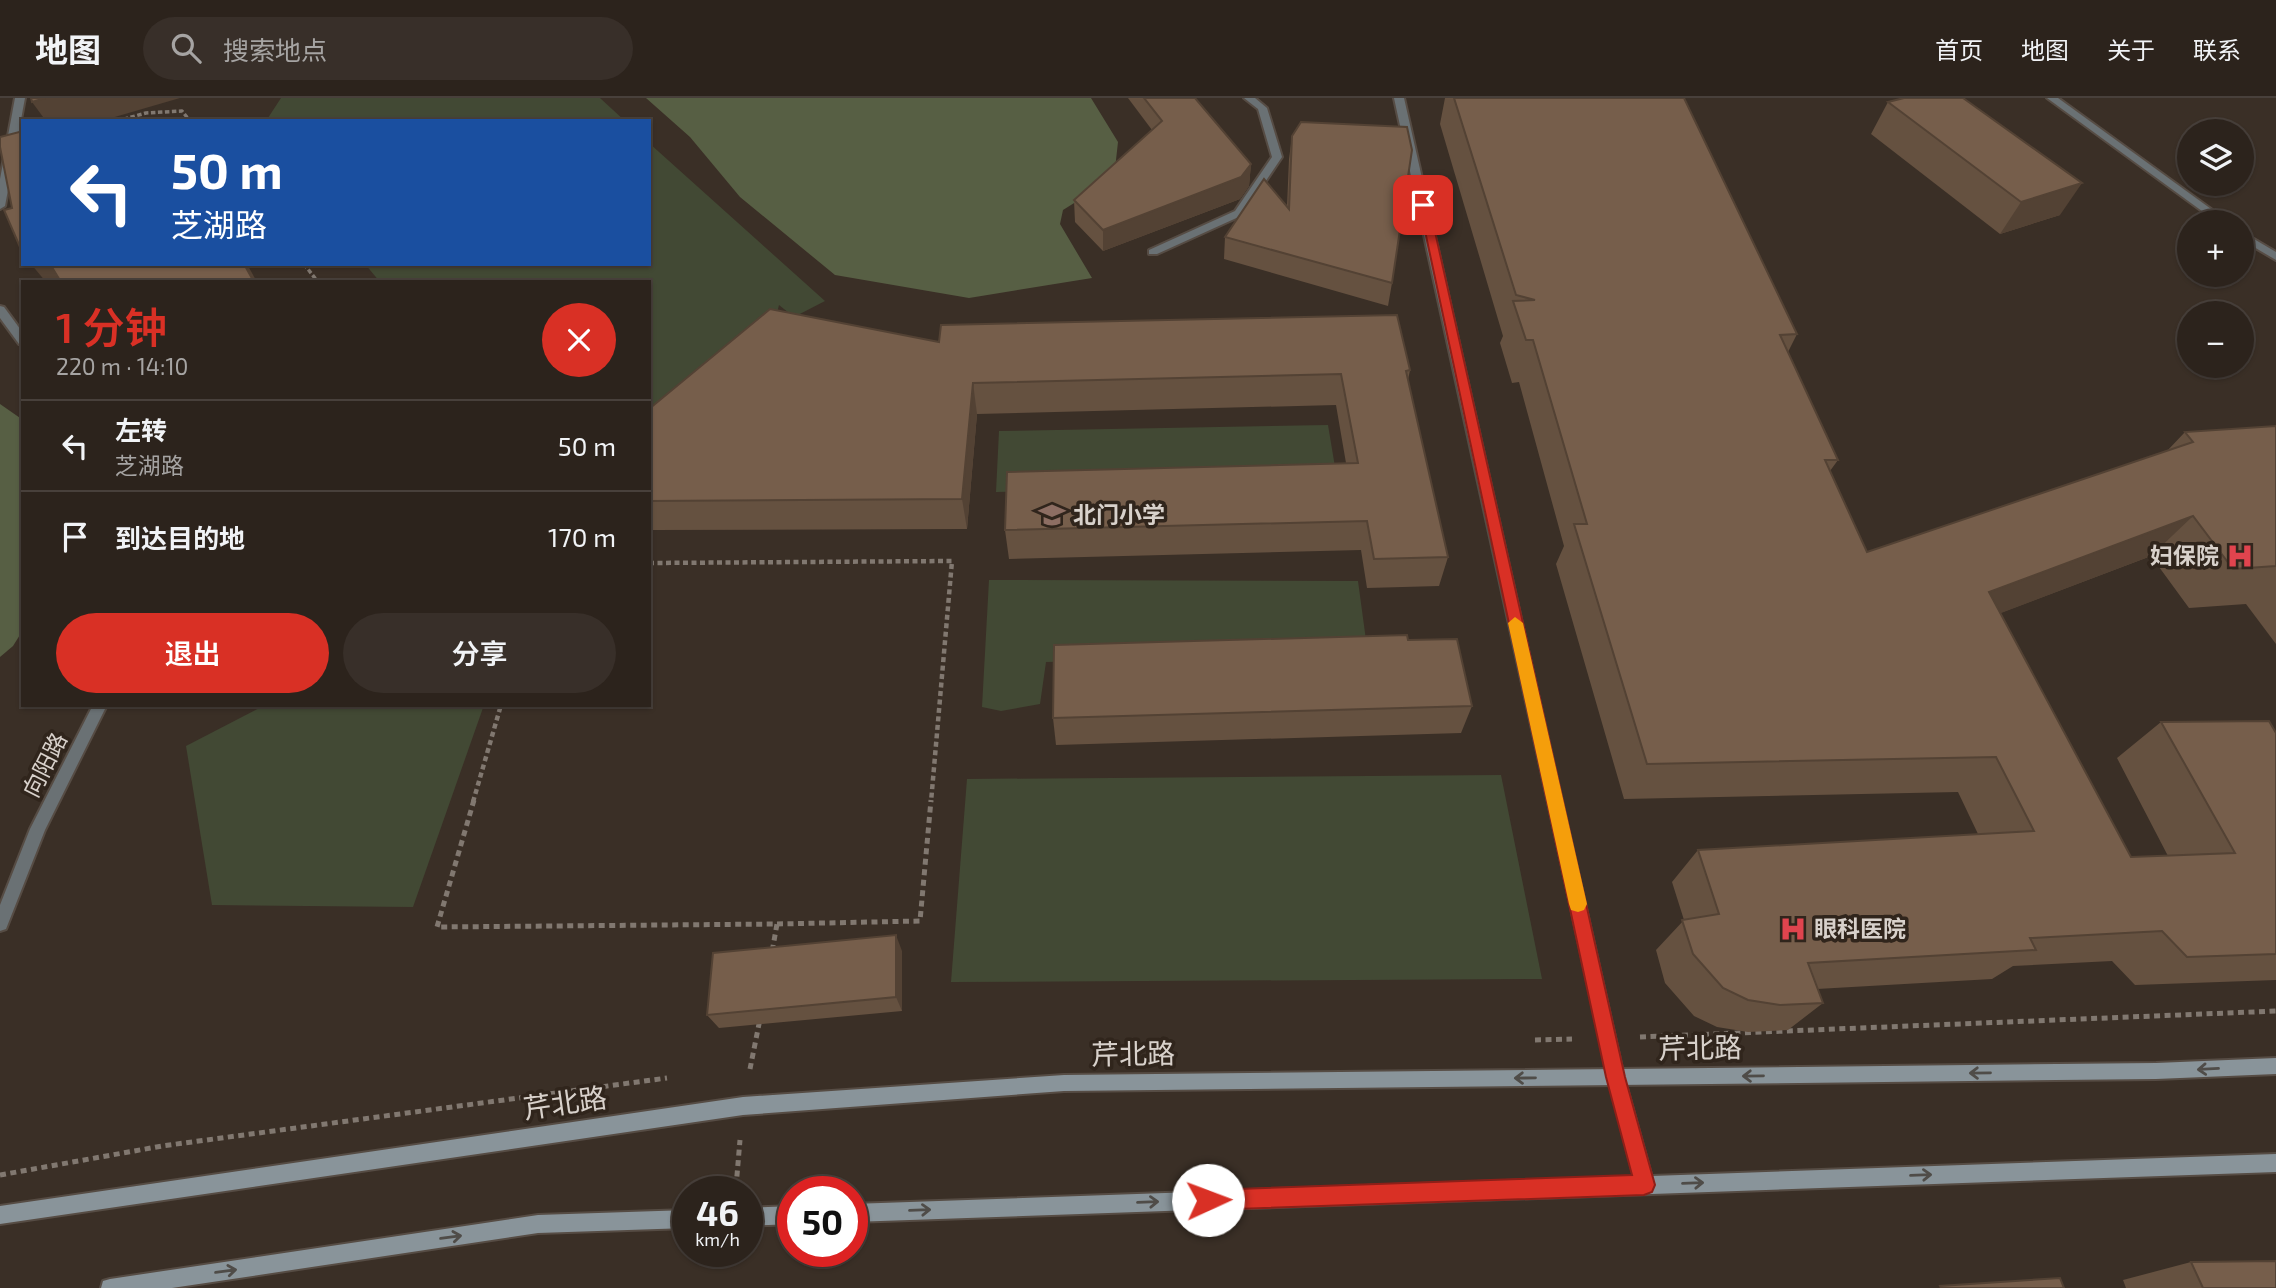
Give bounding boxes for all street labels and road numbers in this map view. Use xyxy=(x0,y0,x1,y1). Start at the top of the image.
street label: 向阳路 xyxy=(16,727,72,802)
street label: 芹北路 xyxy=(1658,1029,1742,1065)
street label: 芹北路 xyxy=(1091,1035,1175,1071)
street label: 芹北路 xyxy=(521,1079,609,1125)

